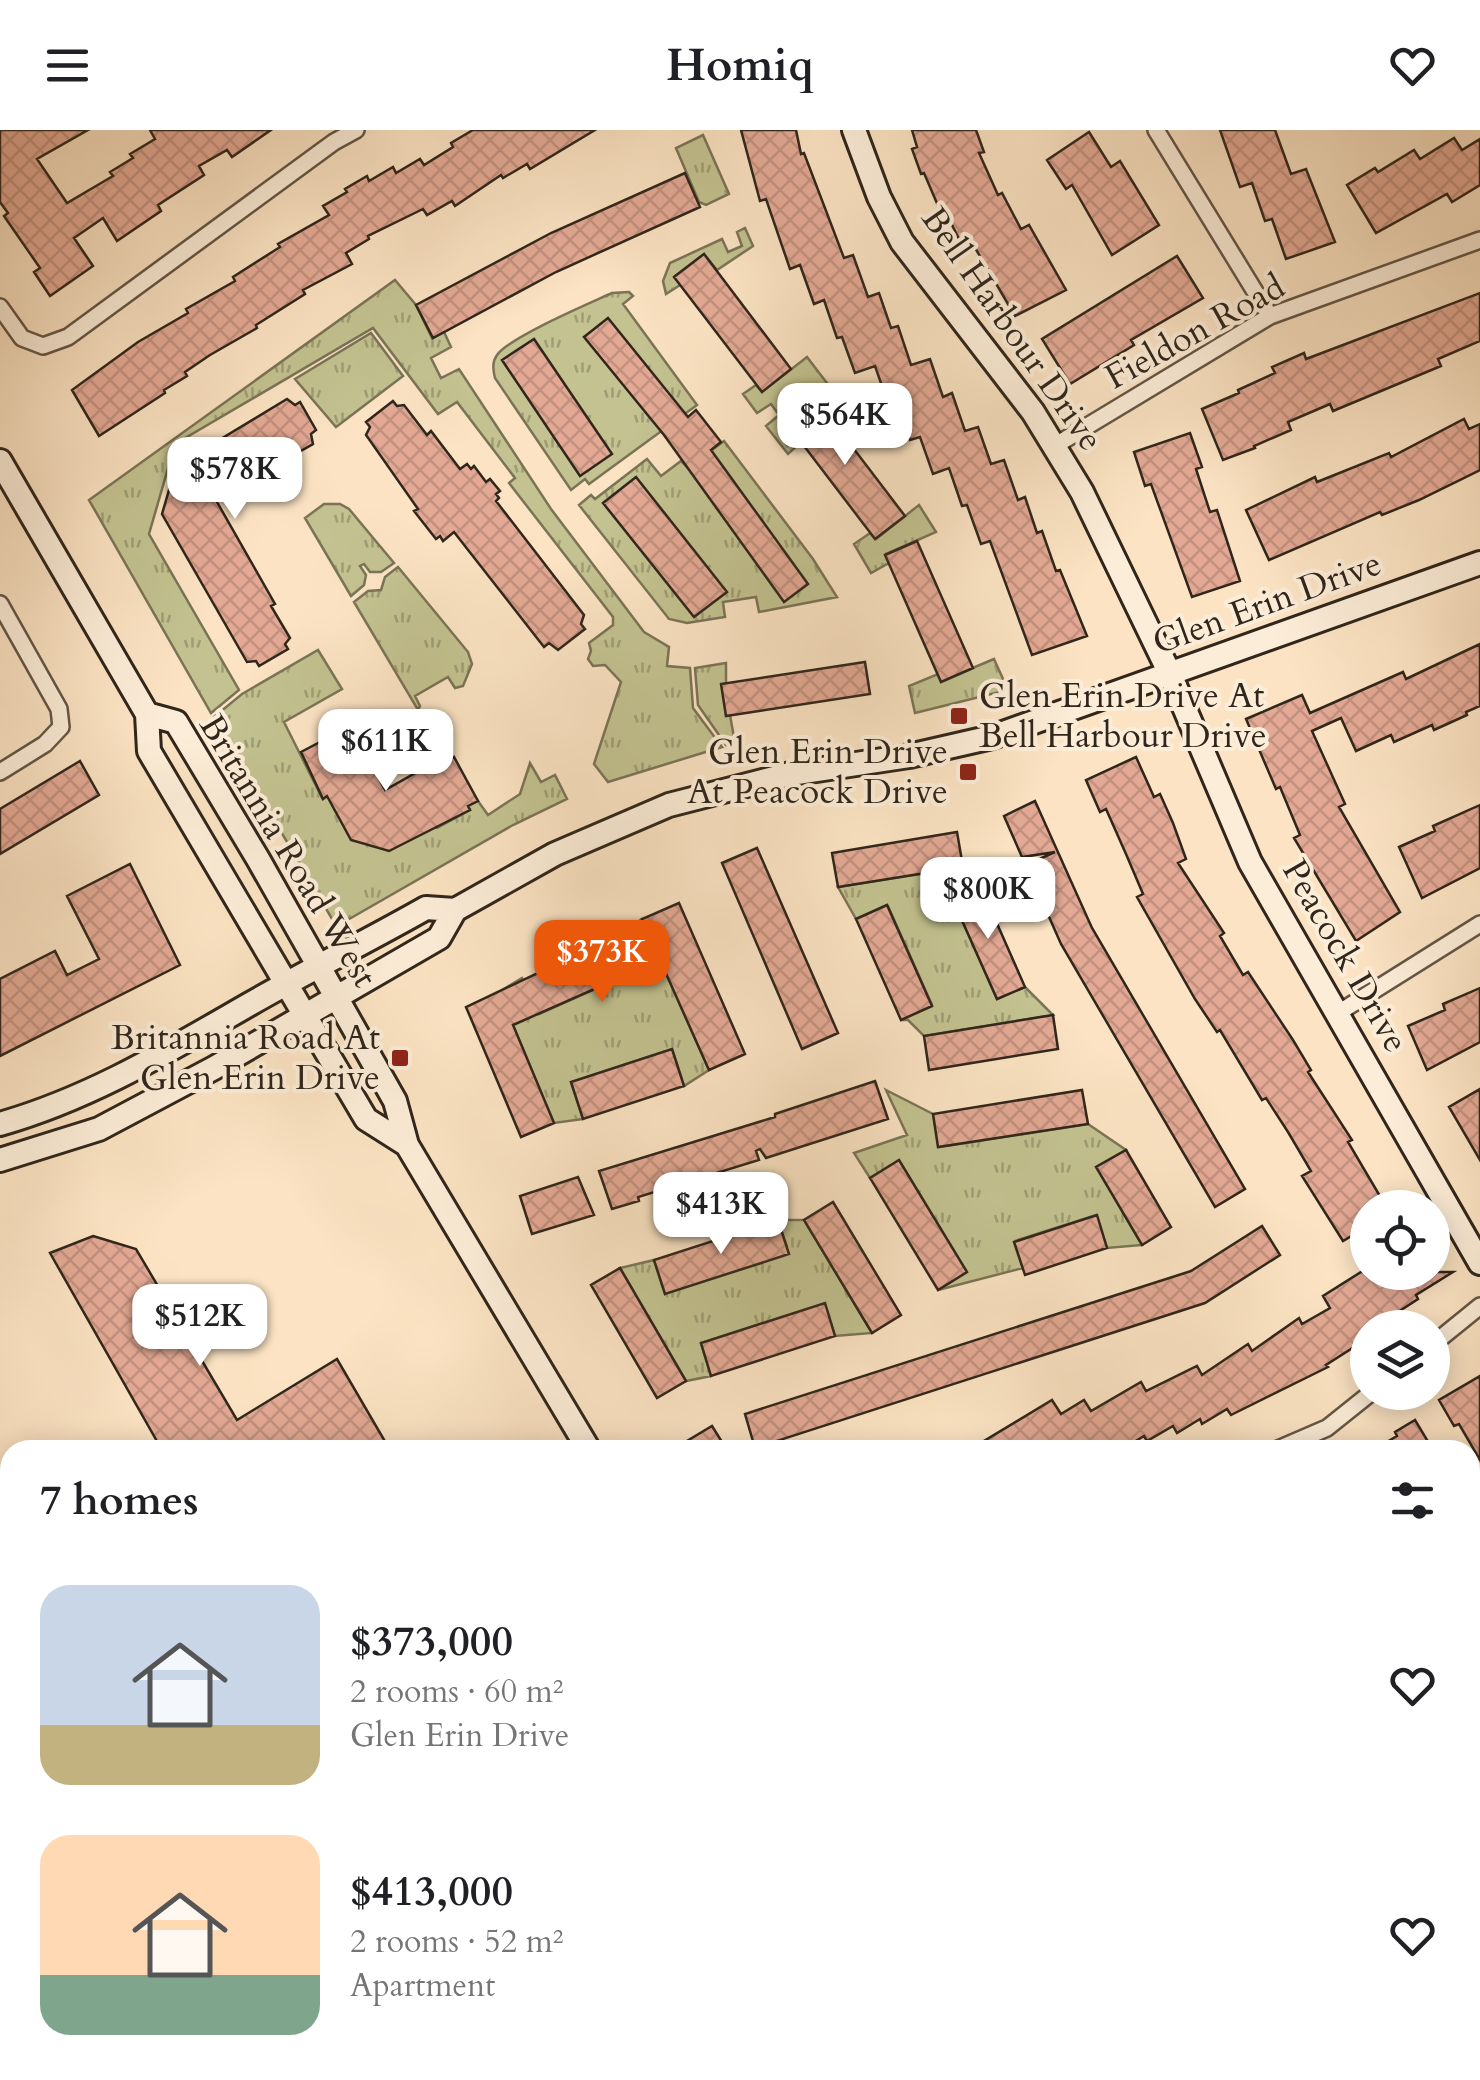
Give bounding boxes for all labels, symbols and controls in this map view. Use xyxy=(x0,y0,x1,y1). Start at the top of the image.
text: Homiq xyxy=(666,35,814,96)
icon: menu xyxy=(40,38,95,93)
icon: heart xyxy=(1385,38,1440,93)
street label: Bell Harbour Drive xyxy=(910,197,1114,461)
street label: Fieldon Road xyxy=(1097,263,1294,401)
pin: $564K xyxy=(775,383,915,468)
text: $564K xyxy=(799,393,891,437)
pin: $578K xyxy=(165,437,305,522)
text: $578K xyxy=(189,447,281,491)
street label: Glen Erin Drive xyxy=(1146,539,1388,667)
place label: Glen Erin Drive At Bell Harbour Drive xyxy=(979,672,1267,760)
marker: Glen Erin Drive At Bell Harbour Drive xyxy=(948,705,970,727)
street label: Britannia Road West xyxy=(188,706,388,996)
pin: $611K xyxy=(316,709,456,794)
text: $611K xyxy=(340,719,432,763)
place label: Glen Erin Drive At Peacock Drive xyxy=(687,728,948,816)
marker: Glen Erin Drive At Peacock Drive xyxy=(957,761,979,783)
street label: Peacock Drive xyxy=(1270,851,1420,1061)
pin: $800K xyxy=(918,857,1058,942)
text: $800K xyxy=(942,867,1034,911)
pin: $373K xyxy=(532,920,672,1005)
text: $373K xyxy=(556,930,648,974)
place label: Britannia Road At Glen Erin Drive xyxy=(111,1014,380,1102)
marker: Britannia Road At Glen Erin Drive xyxy=(389,1047,411,1069)
pin: $413K xyxy=(651,1172,791,1257)
text: $413K xyxy=(675,1182,767,1226)
map controls xyxy=(1350,1190,1450,1410)
button: locate xyxy=(1350,1190,1450,1290)
pin: $512K xyxy=(130,1284,270,1369)
text: $512K xyxy=(154,1294,246,1338)
button: layers xyxy=(1350,1310,1450,1410)
text: 7 homes xyxy=(40,1472,198,1529)
icon: filters xyxy=(1385,1473,1440,1528)
text: $373,000 xyxy=(350,1613,513,1670)
icon: home xyxy=(120,1625,240,1745)
icon: heart xyxy=(1385,1658,1440,1713)
text: 2 rooms · 60 m² xyxy=(350,1670,563,1714)
text: Glen Erin Drive xyxy=(350,1714,569,1758)
text: $413,000 xyxy=(350,1863,513,1920)
icon: home xyxy=(120,1875,240,1995)
icon: heart xyxy=(1385,1908,1440,1963)
text: 2 rooms · 52 m² xyxy=(350,1920,563,1964)
text: Apartment xyxy=(350,1964,495,2008)

